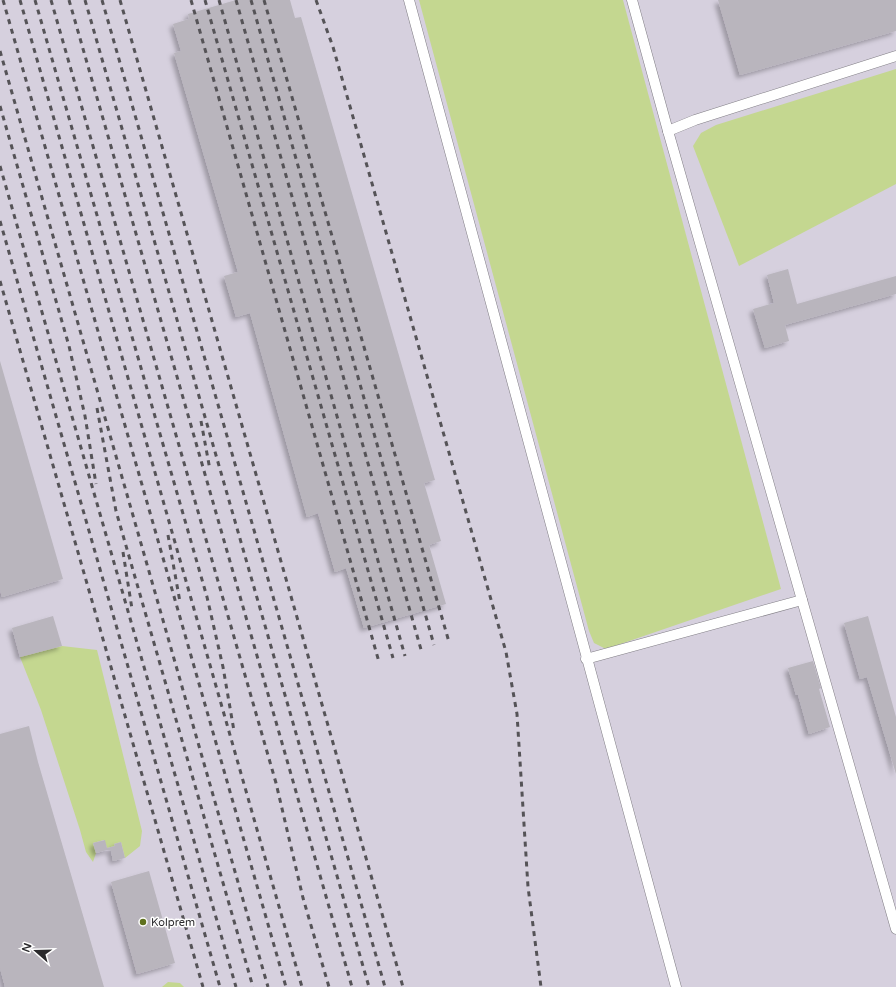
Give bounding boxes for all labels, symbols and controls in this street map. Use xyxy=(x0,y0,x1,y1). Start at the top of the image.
place label: Kolprem xyxy=(151,916,195,929)
marker: Kolprem xyxy=(138,917,148,927)
north arrow xyxy=(16,931,56,971)
text: N xyxy=(19,941,35,954)

